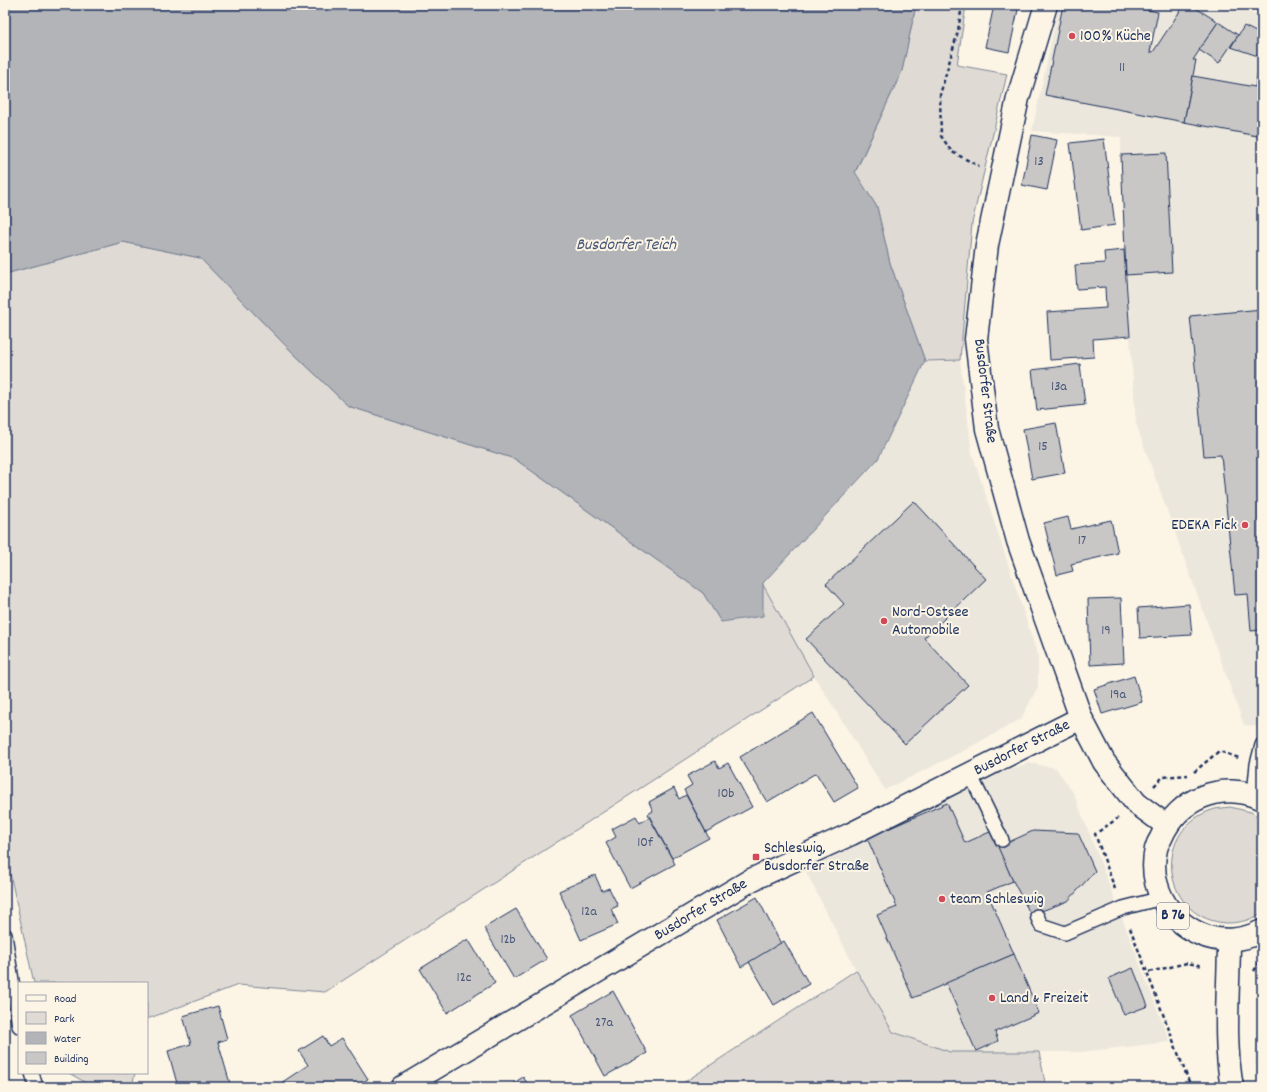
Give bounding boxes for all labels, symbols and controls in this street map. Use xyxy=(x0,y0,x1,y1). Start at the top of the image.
place label: 100% Küche xyxy=(1080,25,1151,48)
marker: 100% Küche xyxy=(1067,31,1077,41)
house number: 11 xyxy=(1119,58,1125,78)
house number: 13 xyxy=(1034,152,1044,172)
water label: Busdorfer Teich xyxy=(576,234,677,258)
street label: Busdorfer Straße xyxy=(967,337,1003,445)
house number: 13a xyxy=(1051,377,1067,397)
house number: 15 xyxy=(1038,437,1048,457)
place label: EDEKA Fick xyxy=(1171,514,1237,537)
marker: EDEKA Fick xyxy=(1240,520,1250,530)
house number: 17 xyxy=(1078,531,1086,551)
place label: Nord-Ostsee Automobile xyxy=(892,601,969,642)
marker: Nord-Ostsee Automobile xyxy=(879,616,889,626)
house number: 19 xyxy=(1101,621,1111,641)
house number: 19a xyxy=(1110,685,1126,705)
street label: Busdorfer Straße xyxy=(970,714,1074,782)
house number: 10b xyxy=(718,784,734,804)
house number: 10f xyxy=(637,833,654,853)
place label: Schleswig, Busdorfer Straße xyxy=(764,837,869,878)
marker: Schleswig, Busdorfer Straße xyxy=(751,852,761,862)
street label: Busdorfer Straße xyxy=(650,873,752,947)
place label: team Schleswig xyxy=(950,888,1044,911)
marker: team Schleswig xyxy=(937,894,947,904)
house number: 12a xyxy=(581,902,597,922)
road number: B 76 xyxy=(1157,903,1189,929)
house number: 12b xyxy=(500,930,516,950)
house number: 12c xyxy=(457,968,472,988)
legend xyxy=(18,982,148,1074)
place label: Land & Freizeit xyxy=(1000,987,1088,1010)
text: Road xyxy=(54,991,76,1008)
marker: Land & Freizeit xyxy=(987,993,997,1003)
text: Park xyxy=(54,1011,75,1028)
house number: 27a xyxy=(595,1013,613,1033)
text: Water xyxy=(54,1031,81,1048)
text: Building xyxy=(54,1051,89,1068)

